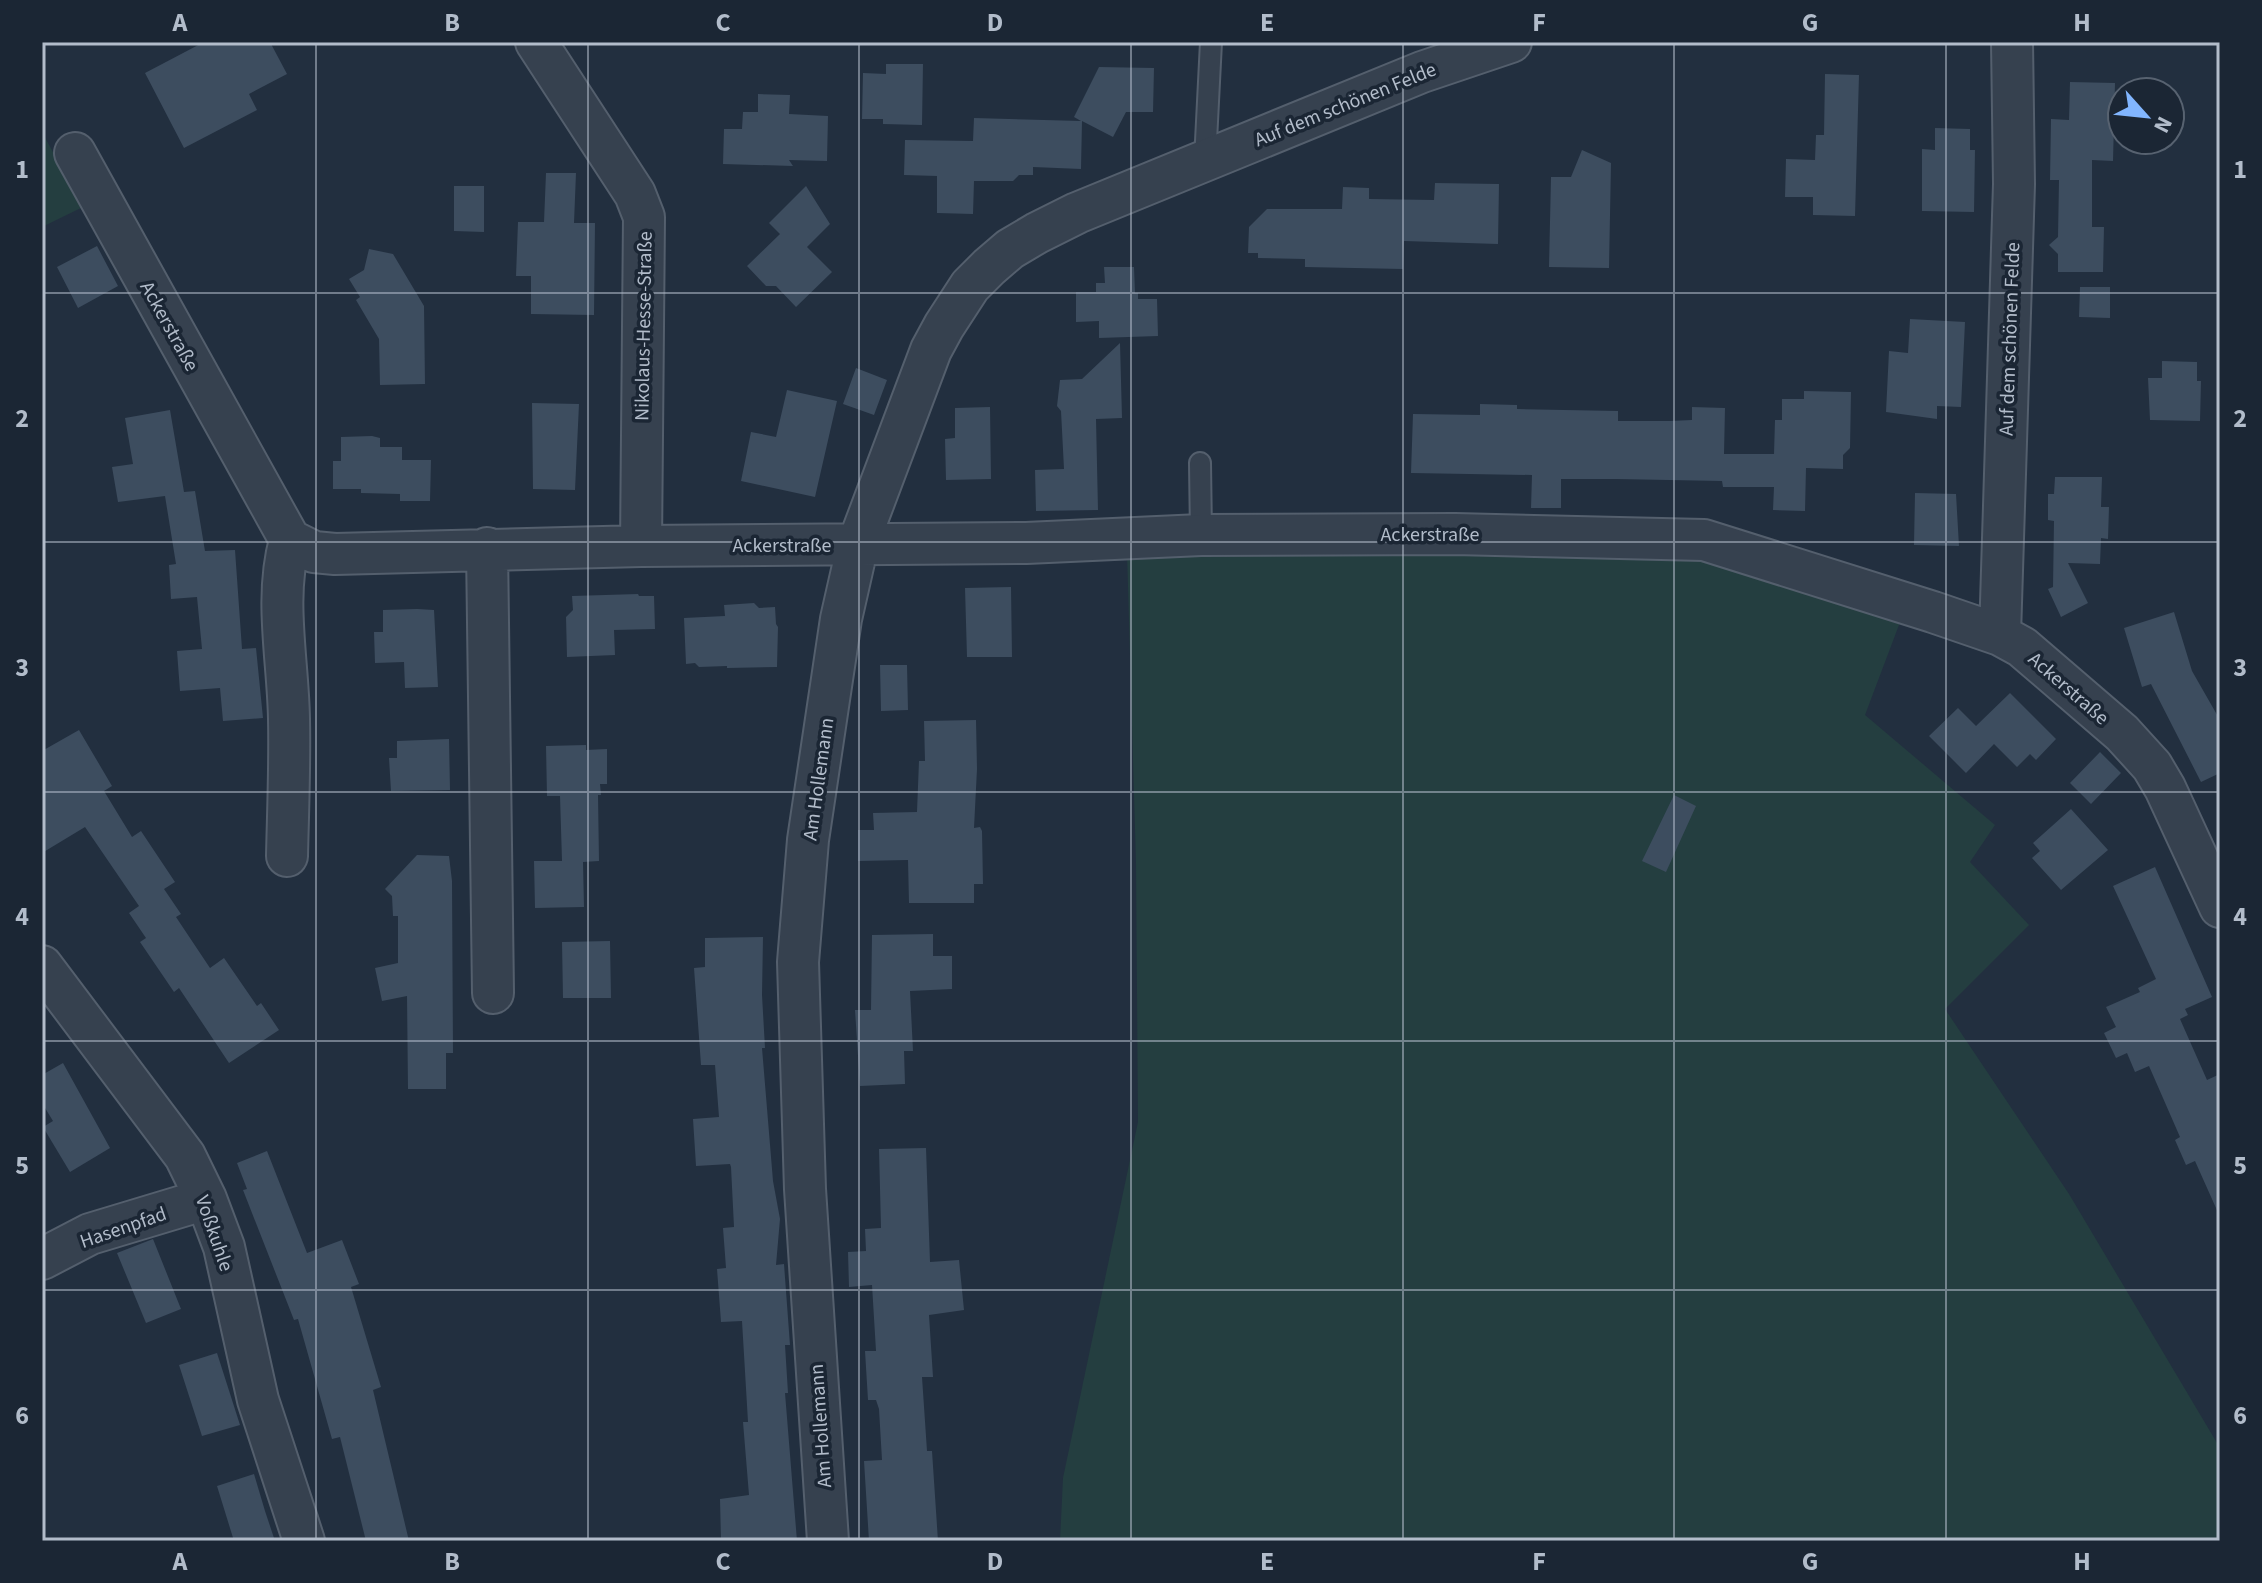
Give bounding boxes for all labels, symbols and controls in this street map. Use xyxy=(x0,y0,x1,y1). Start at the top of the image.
text: A xyxy=(172,4,189,41)
text: B xyxy=(444,4,460,41)
text: C xyxy=(715,4,731,41)
text: D xyxy=(987,4,1003,41)
text: E xyxy=(1260,4,1274,41)
text: F xyxy=(1532,4,1546,41)
text: G xyxy=(1802,4,1818,41)
text: H xyxy=(2073,4,2091,41)
street label: Auf dem schönen Felde xyxy=(1250,56,1440,154)
north arrow xyxy=(2106,76,2186,156)
text: N xyxy=(2145,111,2181,138)
text: 1 xyxy=(15,151,29,188)
text: 1 xyxy=(2233,151,2247,188)
street label: Nikolaus-Hesse-Straße xyxy=(628,231,660,421)
street label: Auf dem schönen Felde xyxy=(1993,242,2027,436)
street label: Ackerstraße xyxy=(133,276,205,377)
text: 2 xyxy=(15,400,29,437)
text: 2 xyxy=(2233,400,2247,437)
street label: Ackerstraße xyxy=(1380,521,1480,549)
street label: Ackerstraße xyxy=(732,532,832,560)
street label: Ackerstraße xyxy=(2022,646,2115,732)
text: 3 xyxy=(15,649,29,686)
text: 3 xyxy=(2233,649,2247,686)
street label: Am Hollemann xyxy=(796,716,841,842)
text: 4 xyxy=(15,898,29,935)
text: 4 xyxy=(2233,898,2247,935)
text: 5 xyxy=(15,1147,29,1184)
text: 5 xyxy=(2233,1147,2247,1184)
street label: Voßkuhle xyxy=(188,1192,240,1275)
street label: Hasenpfad xyxy=(76,1200,170,1256)
street label: Am Hollemann xyxy=(803,1363,839,1489)
text: 6 xyxy=(15,1397,29,1434)
text: 6 xyxy=(2233,1397,2247,1434)
text: A xyxy=(172,1543,189,1580)
text: B xyxy=(444,1543,460,1580)
text: C xyxy=(715,1543,731,1580)
text: D xyxy=(987,1543,1003,1580)
text: E xyxy=(1260,1543,1274,1580)
text: F xyxy=(1532,1543,1546,1580)
text: G xyxy=(1802,1543,1818,1580)
text: H xyxy=(2073,1543,2091,1580)

